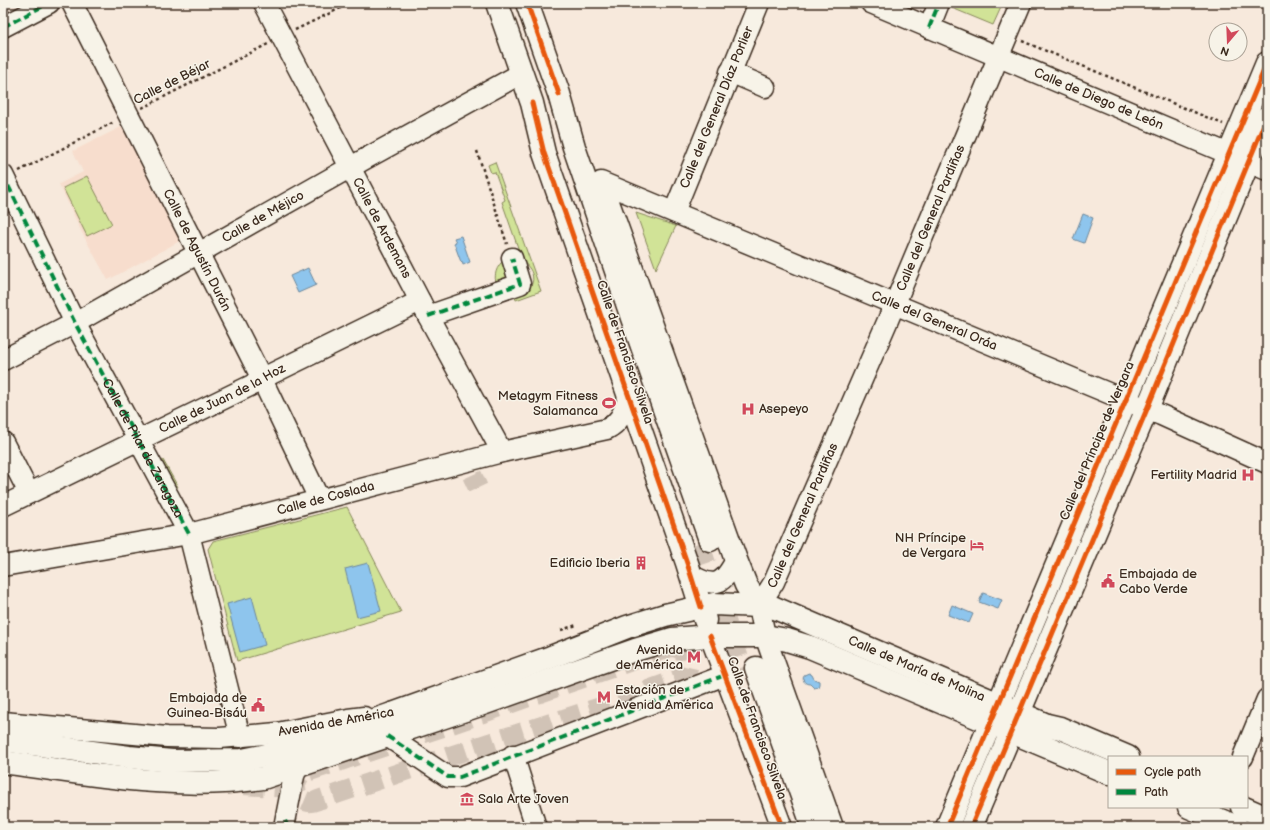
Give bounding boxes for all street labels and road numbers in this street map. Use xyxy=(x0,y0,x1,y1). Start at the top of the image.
street label: Calle del General Díaz Porlier xyxy=(676,24,757,191)
street label: Calle de Béjar xyxy=(131,56,213,108)
street label: Calle de Diego de León xyxy=(1031,65,1166,133)
street label: Calle del General Pardiñas xyxy=(893,142,969,293)
street label: Calle de Ardemans xyxy=(349,175,415,282)
street label: Calle de Agustín Durán xyxy=(159,186,235,314)
street label: Calle de Méjico xyxy=(219,187,307,246)
street label: Calle de Francisco Silvela xyxy=(593,278,657,426)
street label: Calle del General Oráa xyxy=(869,287,1000,354)
street label: Calle del Príncipe de Vergara xyxy=(1056,359,1138,523)
street label: Calle de Juan de la Hoz xyxy=(156,360,289,437)
street label: Calle de Pilar de Zaragoza xyxy=(99,376,187,521)
street label: Calle del General Pardiñas xyxy=(764,440,842,591)
street label: Calle de Coslada xyxy=(275,478,376,519)
street label: Calle de María de Molina xyxy=(846,632,988,705)
street label: Calle de Francisco Silvela xyxy=(724,654,790,802)
street label: Avenida de América xyxy=(277,704,395,740)

